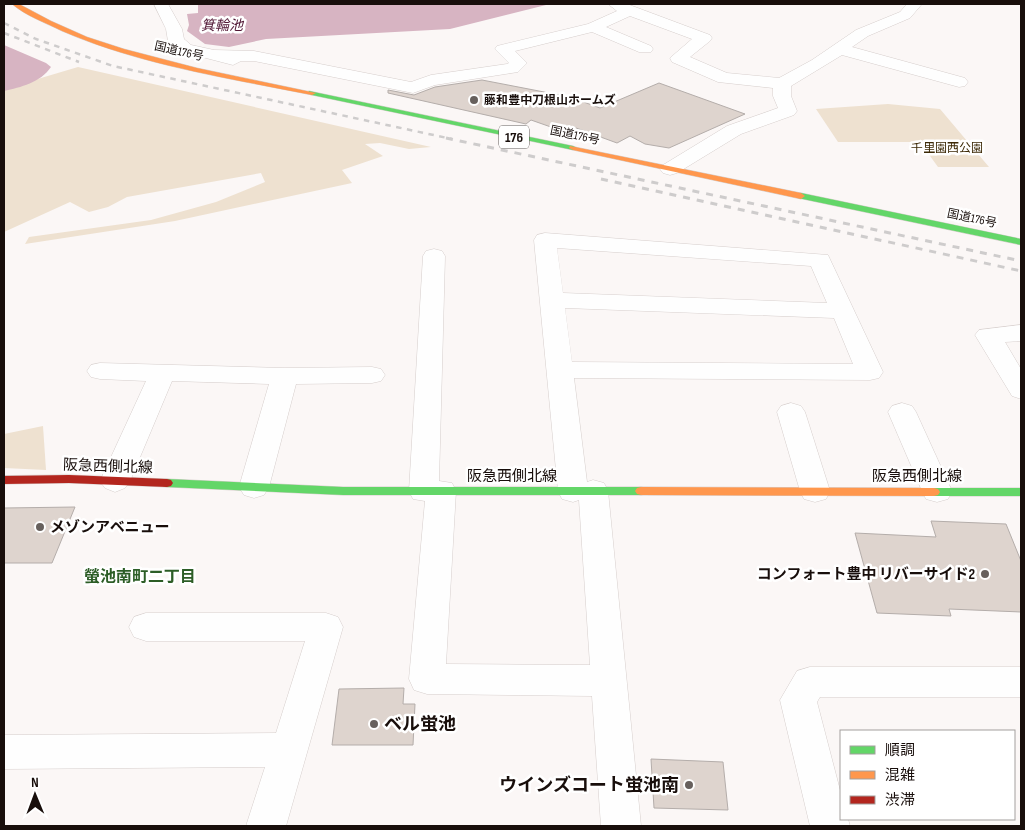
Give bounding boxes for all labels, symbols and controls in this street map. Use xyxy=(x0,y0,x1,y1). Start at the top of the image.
water label: 箕輪池 xyxy=(201,17,245,34)
street label: 国道176号 xyxy=(153,39,205,64)
place label: 藤和豊中刀根山ホームズ xyxy=(484,93,616,108)
marker: 藤和豊中刀根山ホームズ xyxy=(468,94,480,106)
street label: 国道176号 xyxy=(549,123,601,148)
road number: 176 xyxy=(499,125,529,148)
park label: 千里園西公園 xyxy=(911,141,983,156)
street label: 国道176号 xyxy=(946,206,998,231)
street label: 阪急西側北線 xyxy=(63,455,153,478)
street label: 阪急西側北線 xyxy=(467,467,557,486)
street label: 阪急西側北線 xyxy=(872,467,962,486)
place label: メゾンアベニュー xyxy=(50,518,170,537)
marker: メゾンアベニュー xyxy=(34,521,46,533)
place label: コンフォート豊中 リバーサイド2 xyxy=(757,565,975,584)
district label: 螢池南町二丁目 xyxy=(84,567,196,587)
marker: コンフォート豊中 リバーサイド2 xyxy=(979,568,991,580)
place label: ベル蛍池 xyxy=(384,714,456,735)
marker: ベル蛍池 xyxy=(368,718,380,730)
legend xyxy=(840,730,1015,820)
text: 順調 xyxy=(885,741,915,760)
text: 混雑 xyxy=(885,766,915,785)
north arrow xyxy=(10,770,60,820)
text: N xyxy=(31,774,39,791)
place label: ウインズコート蛍池南 xyxy=(499,775,679,796)
marker: ウインズコート蛍池南 xyxy=(683,779,695,791)
text: 渋滞 xyxy=(885,791,915,810)

